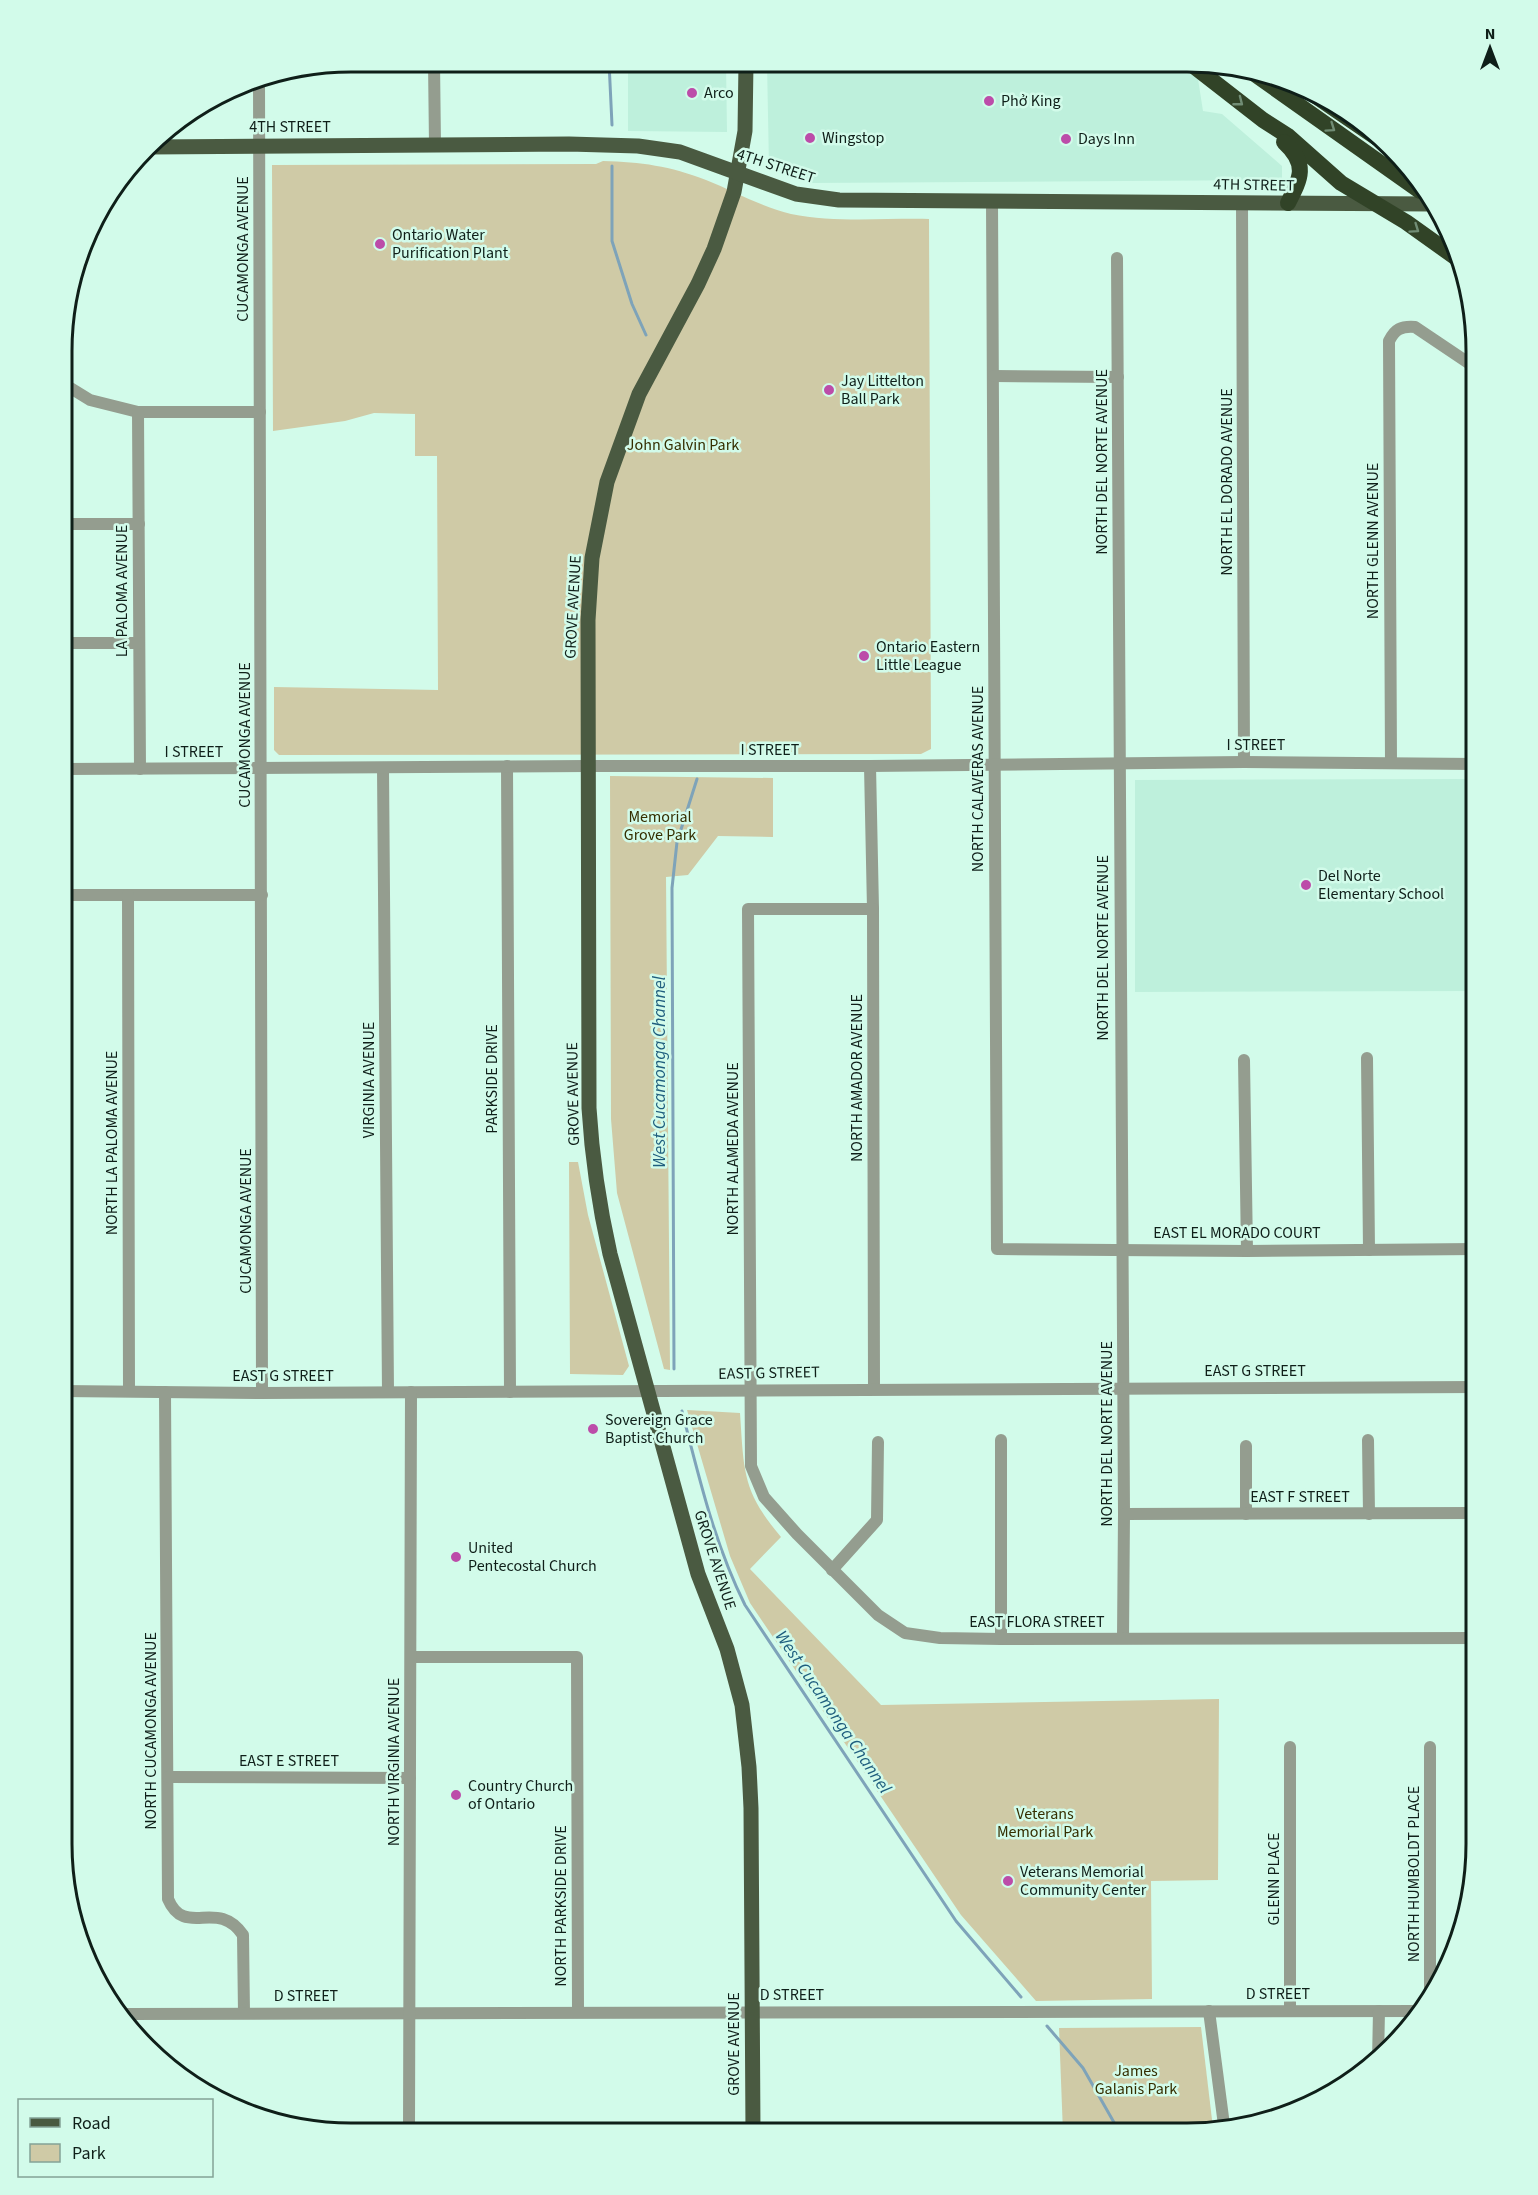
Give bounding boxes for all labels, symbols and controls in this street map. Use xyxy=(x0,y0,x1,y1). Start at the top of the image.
north arrow xyxy=(1460,18,1520,78)
text: N xyxy=(1485,23,1495,45)
place label: Arco xyxy=(704,82,734,104)
marker: Arco xyxy=(685,86,699,100)
place label: Phở King xyxy=(1001,90,1061,112)
marker: Phở King xyxy=(982,94,996,108)
one-way arrow xyxy=(1232,94,1243,105)
street label: 4TH STREET xyxy=(249,116,331,138)
one-way arrow xyxy=(1325,121,1336,132)
place label: Wingstop xyxy=(822,127,885,149)
place label: Days Inn xyxy=(1078,128,1135,150)
marker: Wingstop xyxy=(803,131,817,145)
marker: Days Inn xyxy=(1059,132,1073,146)
street label: 4TH STREET xyxy=(734,143,819,189)
street label: 4TH STREET xyxy=(1213,173,1295,197)
street label: CUCAMONGA AVENUE xyxy=(232,176,254,322)
one-way arrow xyxy=(1409,222,1420,233)
place label: Ontario Water Purification Plant xyxy=(392,224,509,264)
marker: Ontario Water Purification Plant xyxy=(373,237,387,251)
street label: NORTH DEL NORTE AVENUE xyxy=(1091,369,1113,555)
place label: Jay Littelton Ball Park xyxy=(841,370,924,410)
marker: Jay Littelton Ball Park xyxy=(822,383,836,397)
street label: NORTH EL DORADO AVENUE xyxy=(1216,388,1238,576)
park label: John Galvin Park xyxy=(627,434,739,456)
street label: NORTH GLENN AVENUE xyxy=(1362,463,1384,619)
street label: LA PALOMA AVENUE xyxy=(111,525,133,657)
street label: GROVE AVENUE xyxy=(559,555,587,659)
place label: Ontario Eastern Little League xyxy=(876,636,980,676)
marker: Ontario Eastern Little League xyxy=(857,649,871,663)
street label: CUCAMONGA AVENUE xyxy=(234,662,256,808)
street label: NORTH CALAVERAS AVENUE xyxy=(967,686,989,872)
street label: I STREET xyxy=(1227,734,1286,756)
street label: I STREET xyxy=(741,739,800,761)
street label: I STREET xyxy=(165,741,224,763)
park label: Memorial Grove Park xyxy=(624,806,696,846)
street label: NORTH DEL NORTE AVENUE xyxy=(1092,855,1114,1041)
place label: Del Norte Elementary School xyxy=(1318,865,1444,905)
marker: Del Norte Elementary School xyxy=(1299,878,1313,892)
water label: West Cucamonga Channel xyxy=(647,975,672,1168)
street label: NORTH AMADOR AVENUE xyxy=(846,994,868,1162)
street label: VIRGINIA AVENUE xyxy=(358,1022,380,1138)
street label: PARKSIDE DRIVE xyxy=(481,1024,503,1134)
street label: GROVE AVENUE xyxy=(561,1042,585,1146)
street label: NORTH LA PALOMA AVENUE xyxy=(101,1051,123,1235)
street label: NORTH ALAMEDA AVENUE xyxy=(722,1062,744,1236)
street label: CUCAMONGA AVENUE xyxy=(235,1148,257,1294)
street label: EAST EL MORADO COURT xyxy=(1153,1222,1321,1244)
street label: NORTH DEL NORTE AVENUE xyxy=(1096,1341,1118,1527)
street label: EAST G STREET xyxy=(1204,1360,1306,1382)
street label: EAST G STREET xyxy=(718,1361,820,1385)
street label: EAST G STREET xyxy=(232,1365,334,1387)
place label: Sovereign Grace Baptist Church xyxy=(605,1409,713,1449)
marker: Sovereign Grace Baptist Church xyxy=(586,1422,600,1436)
street label: EAST F STREET xyxy=(1250,1486,1350,1508)
street label: GROVE AVENUE xyxy=(689,1507,741,1613)
place label: United Pentecostal Church xyxy=(468,1537,597,1577)
marker: United Pentecostal Church xyxy=(449,1550,463,1564)
street label: EAST FLORA STREET xyxy=(969,1611,1105,1633)
water label: West Cucamonga Channel xyxy=(769,1625,897,1799)
street label: NORTH CUCAMONGA AVENUE xyxy=(140,1632,162,1830)
street label: NORTH VIRGINIA AVENUE xyxy=(383,1678,405,1846)
street label: EAST E STREET xyxy=(239,1750,339,1772)
place label: Country Church of Ontario xyxy=(468,1775,573,1815)
street label: NORTH HUMBOLDT PLACE xyxy=(1403,1786,1425,1962)
marker: Country Church of Ontario xyxy=(449,1788,463,1802)
park label: Veterans Memorial Park xyxy=(997,1803,1093,1843)
street label: NORTH PARKSIDE DRIVE xyxy=(550,1825,572,1987)
street label: GLENN PLACE xyxy=(1263,1833,1285,1925)
place label: Veterans Memorial Community Center xyxy=(1020,1861,1147,1901)
marker: Veterans Memorial Community Center xyxy=(1001,1874,1015,1888)
street label: D STREET xyxy=(1246,1983,1311,2005)
street label: D STREET xyxy=(760,1984,825,2006)
street label: D STREET xyxy=(274,1985,339,2007)
street label: GROVE AVENUE xyxy=(723,1992,745,2096)
park label: James Galanis Park xyxy=(1095,2060,1177,2100)
legend xyxy=(18,2099,213,2177)
text: Road xyxy=(72,2111,111,2136)
text: Park xyxy=(72,2141,106,2166)

